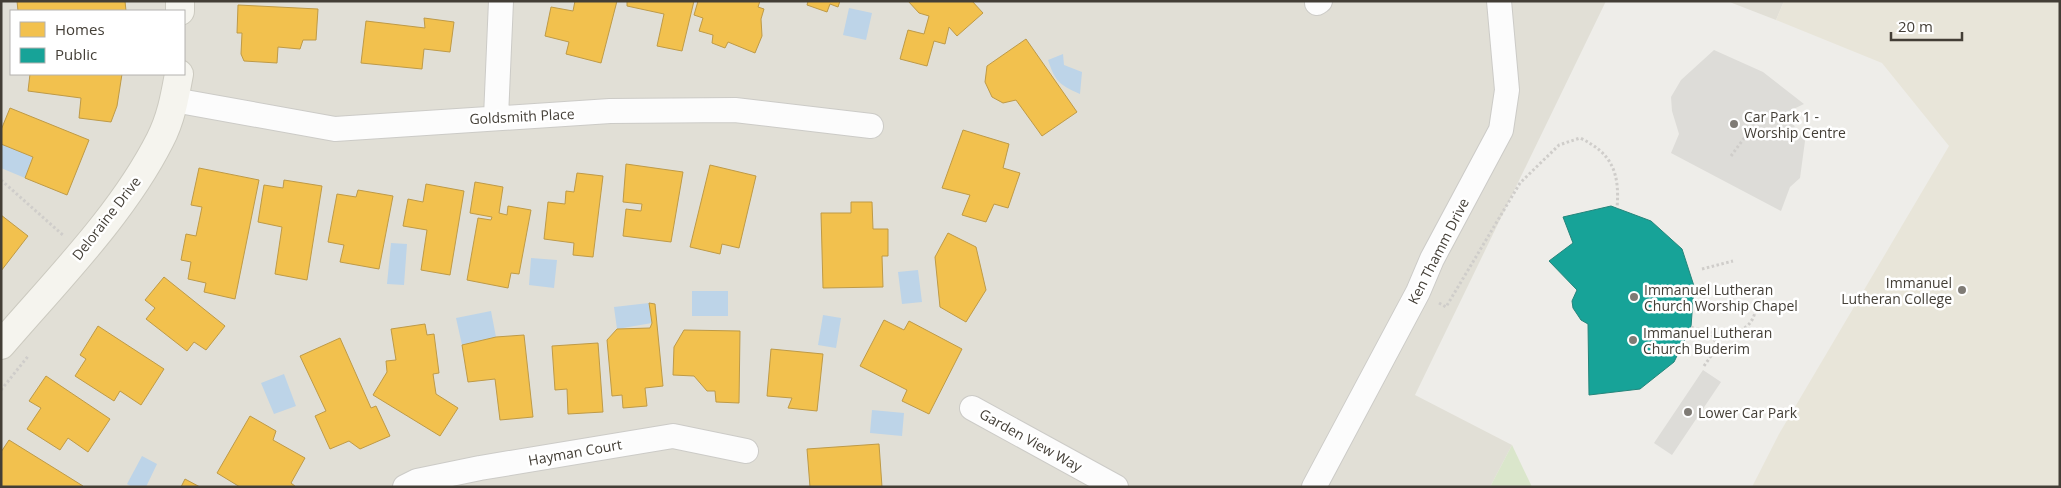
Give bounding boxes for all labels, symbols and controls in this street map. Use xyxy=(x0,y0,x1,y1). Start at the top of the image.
legend xyxy=(10,10,185,75)
scale bar xyxy=(1891,10,1962,42)
text: 20 m xyxy=(1898,16,1933,36)
text: Homes xyxy=(55,19,105,39)
text: Public xyxy=(55,44,97,64)
street label: Goldsmith Place xyxy=(469,104,575,128)
place label: Car Park 1 - Worship Centre xyxy=(1744,107,1846,142)
marker: Car Park 1 - Worship Centre xyxy=(1728,118,1740,130)
street label: Deloraine Drive xyxy=(67,172,145,264)
street label: Ken Thamm Drive xyxy=(1403,195,1473,307)
place label: Immanuel Lutheran College xyxy=(1841,273,1952,308)
place label: Immanuel Lutheran Church Worship Chapel xyxy=(1644,280,1798,315)
marker: Immanuel Lutheran College xyxy=(1956,284,1968,296)
marker: Immanuel Lutheran Church Worship Chapel xyxy=(1628,291,1640,303)
place label: Immanuel Lutheran Church Buderim xyxy=(1643,323,1772,358)
marker: Immanuel Lutheran Church Buderim xyxy=(1627,334,1639,346)
place label: Lower Car Park xyxy=(1698,403,1798,422)
street label: Garden View Way xyxy=(976,404,1086,476)
marker: Lower Car Park xyxy=(1682,406,1694,418)
street label: Hayman Court xyxy=(527,434,623,470)

